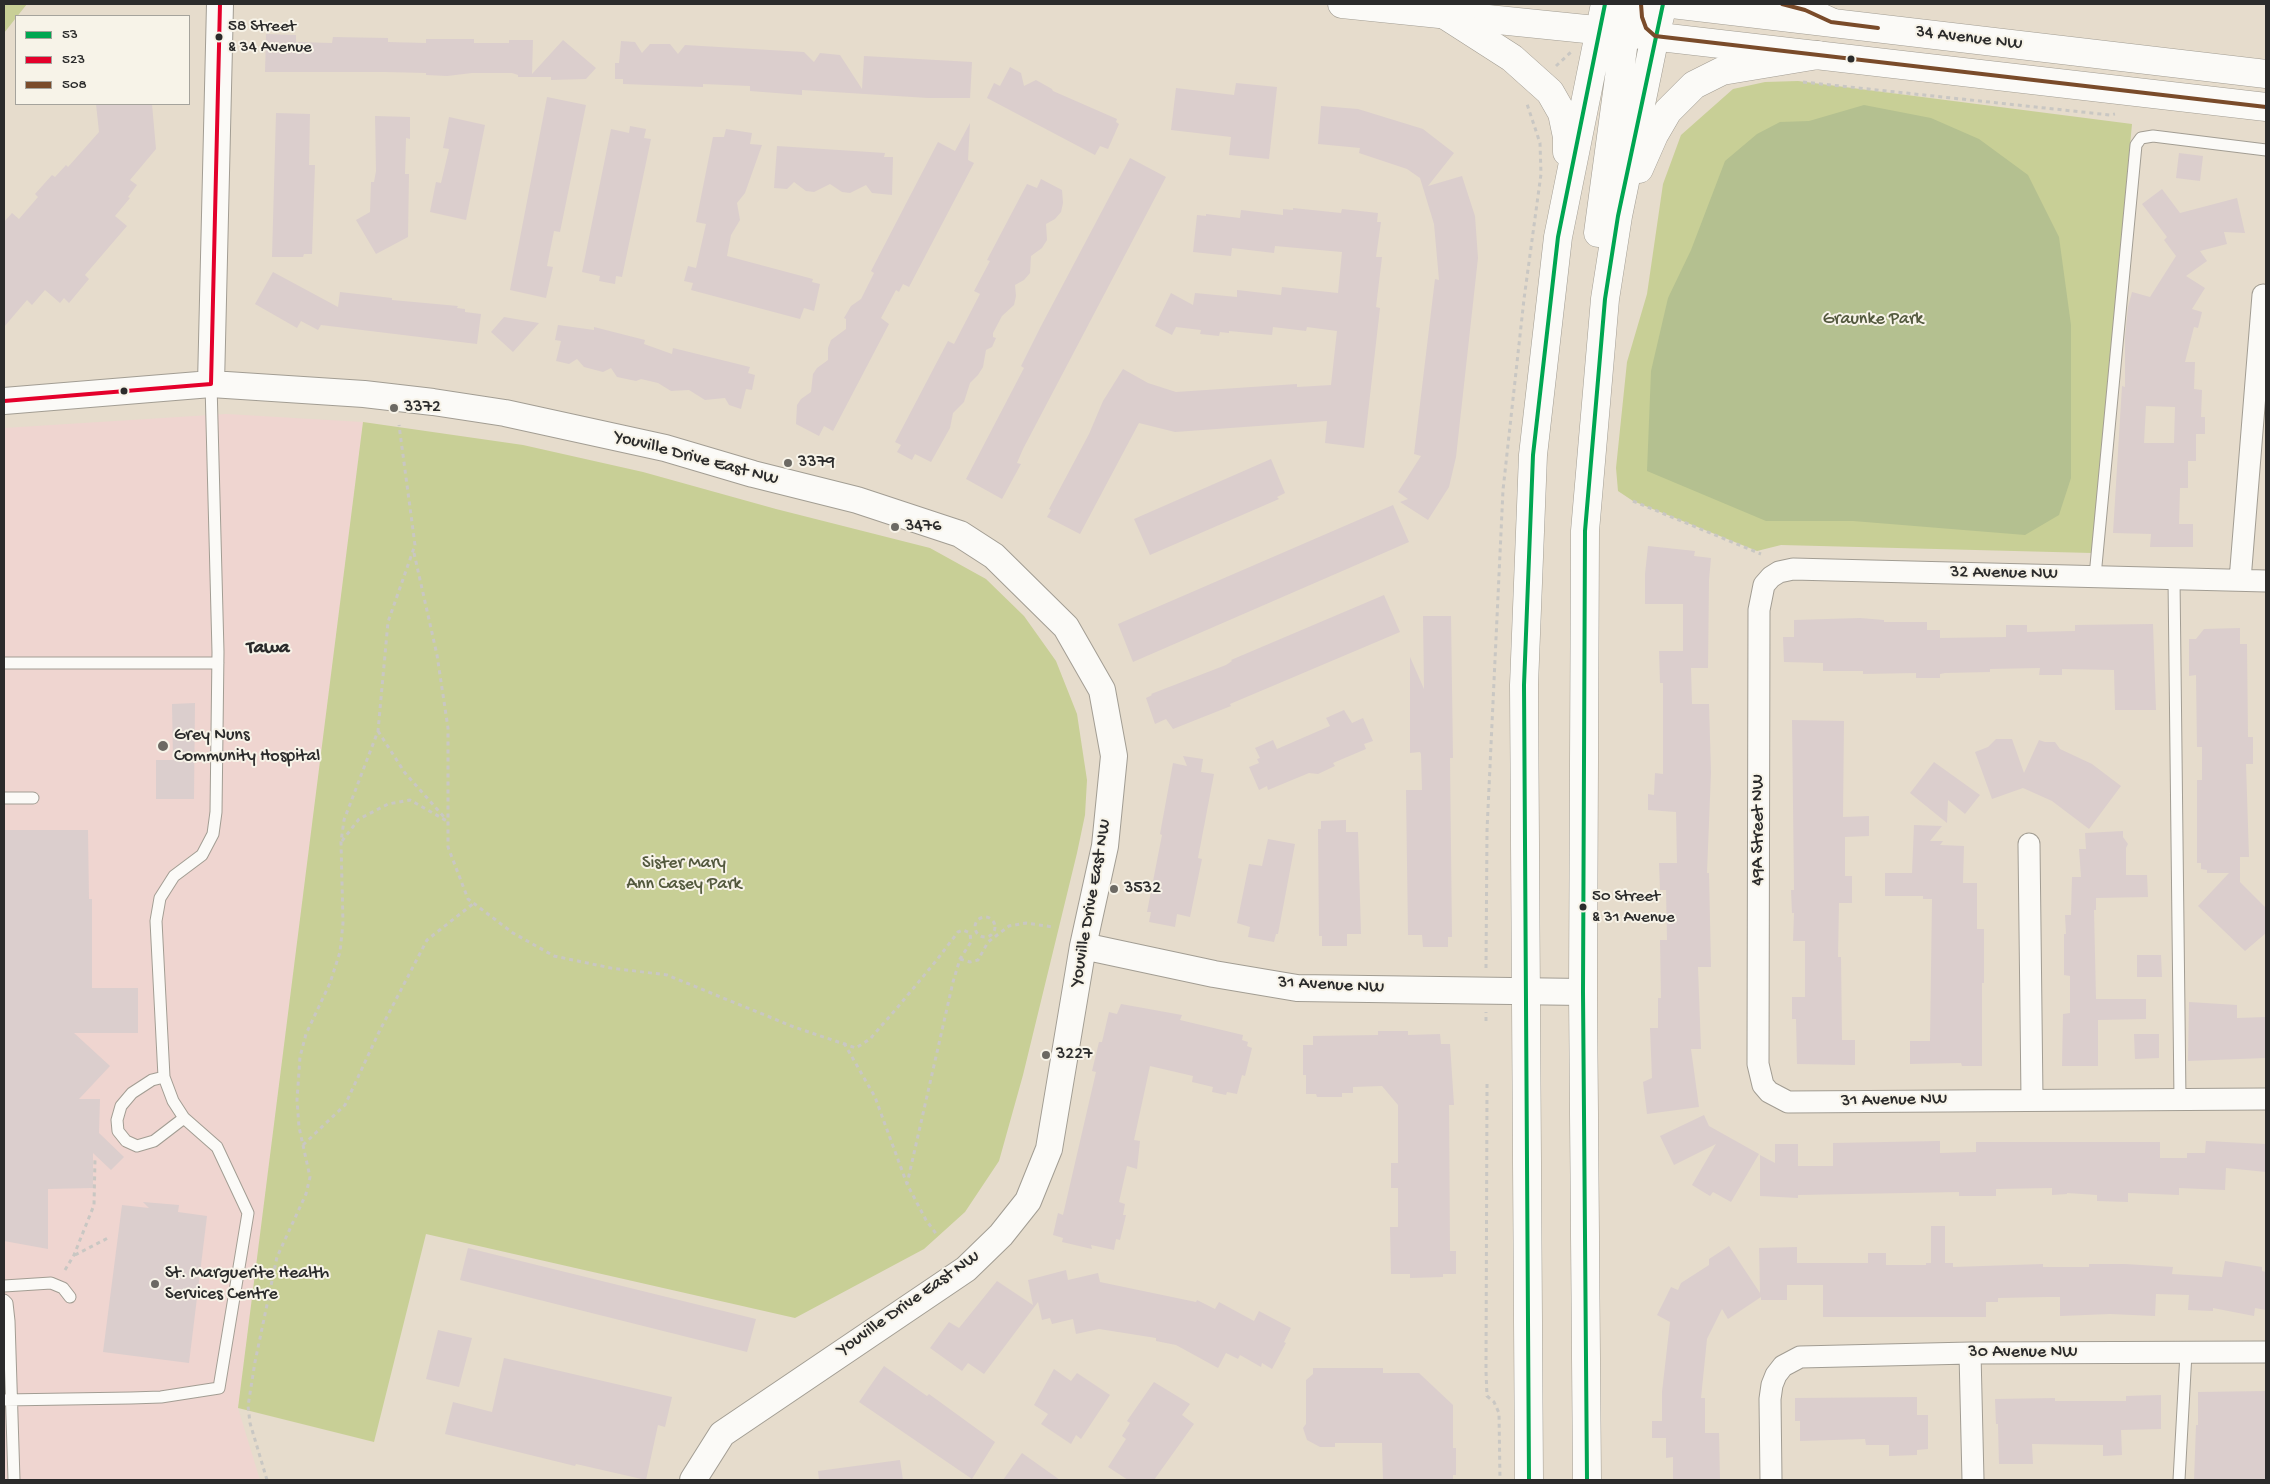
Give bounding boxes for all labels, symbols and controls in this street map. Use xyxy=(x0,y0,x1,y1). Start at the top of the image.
legend xyxy=(15,15,190,105)
place label: 58 Street & 34 Avenue xyxy=(228,17,312,57)
street label: 34 Avenue NW xyxy=(1914,22,2024,56)
text: 53 xyxy=(62,26,78,44)
marker: 58 Street & 34 Avenue xyxy=(214,32,224,42)
text: 523 xyxy=(62,51,85,69)
unlabelled marker xyxy=(1846,54,1856,64)
text: 508 xyxy=(62,76,87,94)
park label: Graunke Park xyxy=(1823,309,1923,331)
unlabelled marker xyxy=(119,386,129,396)
place label: 3372 xyxy=(404,397,441,419)
marker: 3372 xyxy=(388,402,400,414)
street label: Youville Drive East NW xyxy=(611,427,781,491)
place label: 3379 xyxy=(798,452,835,474)
marker: 3379 xyxy=(782,457,794,469)
place label: 3476 xyxy=(905,516,941,538)
marker: 3476 xyxy=(889,521,901,533)
street label: 32 Avenue NW xyxy=(1950,562,2058,586)
district label: Tawa xyxy=(246,638,290,660)
place label: Grey Nuns Community Hospital xyxy=(174,725,320,768)
marker: Grey Nuns Community Hospital xyxy=(156,739,170,753)
street label: 49A Street NW xyxy=(1748,774,1770,886)
street label: Youville Drive East NW xyxy=(1067,818,1117,988)
park label: Sister Mary Ann Casey Park xyxy=(626,853,742,896)
place label: 3532 xyxy=(1124,878,1161,900)
marker: 3532 xyxy=(1108,883,1120,895)
place label: 50 Street & 31 Avenue xyxy=(1592,887,1675,927)
marker: 50 Street & 31 Avenue xyxy=(1578,902,1588,912)
street label: 31 Avenue NW xyxy=(1277,972,1385,1000)
place label: 3227 xyxy=(1056,1044,1092,1066)
marker: 3227 xyxy=(1040,1049,1052,1061)
street label: 31 Avenue NW xyxy=(1841,1089,1947,1113)
street label: Youville Drive East NW xyxy=(833,1247,985,1361)
place label: St. Marguerite Health Services Centre xyxy=(165,1263,329,1306)
marker: St. Marguerite Health Services Centre xyxy=(149,1278,161,1290)
street label: 30 Avenue NW xyxy=(1968,1342,2078,1364)

